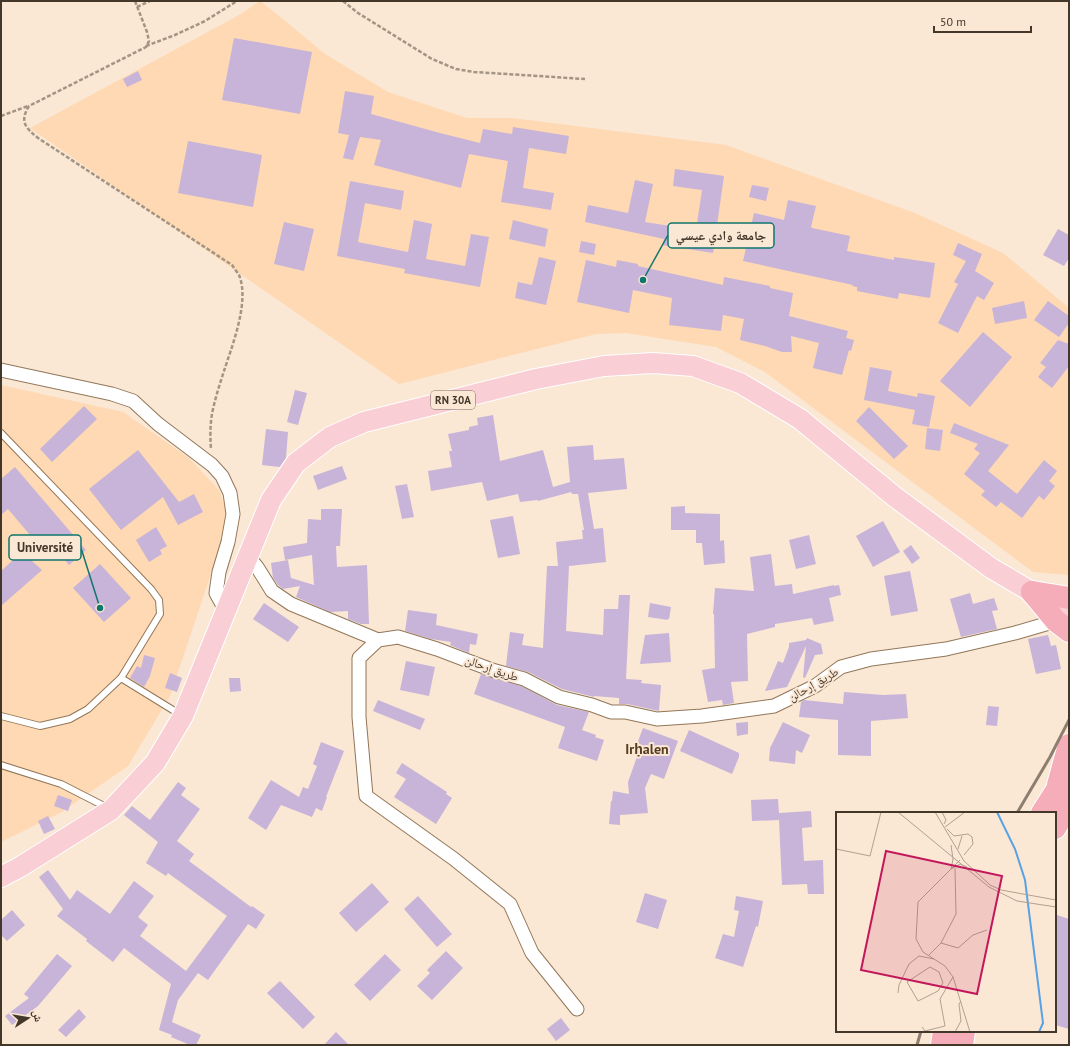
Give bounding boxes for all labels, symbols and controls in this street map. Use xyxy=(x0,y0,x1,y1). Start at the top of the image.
scale bar xyxy=(934,8,1031,34)
text: 50 m xyxy=(940,14,966,29)
callout: جامعة وادي عيسي xyxy=(668,223,774,248)
text: جامعة وادي عيسي xyxy=(676,227,766,246)
road number: RN 30A xyxy=(431,391,475,409)
callout: Université xyxy=(9,535,81,560)
text: Université xyxy=(17,539,73,556)
street label: طريق إرحالن xyxy=(463,652,521,685)
street label: طريق إرحالن xyxy=(785,664,841,705)
district label: Irḥalen xyxy=(625,740,669,758)
inset map xyxy=(836,812,1056,1032)
north arrow xyxy=(8,998,48,1038)
text: ش xyxy=(29,1009,46,1024)

